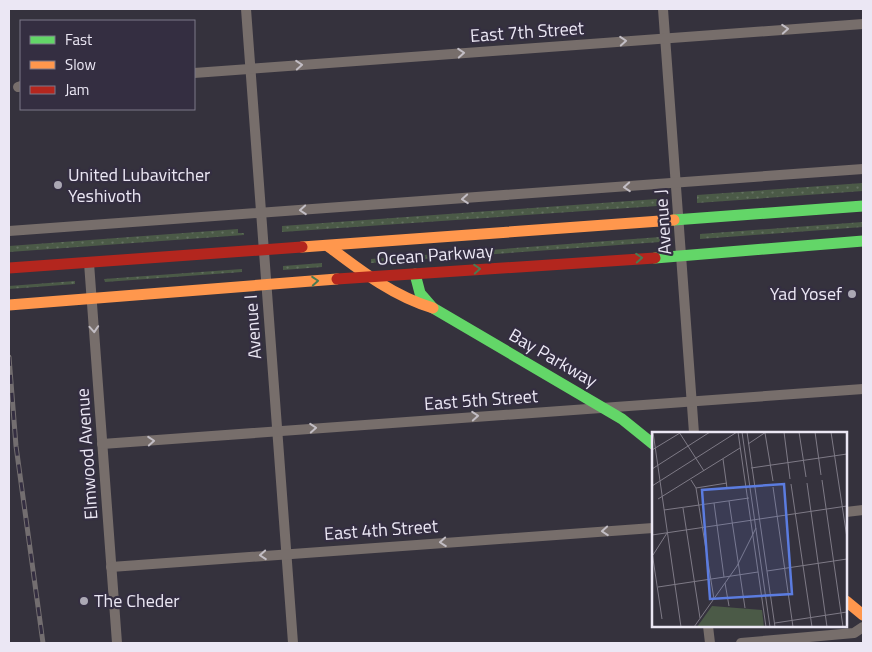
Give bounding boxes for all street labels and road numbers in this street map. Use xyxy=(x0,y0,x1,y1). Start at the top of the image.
street label: East 7th Street xyxy=(469,14,585,49)
street label: Avenue J xyxy=(647,188,678,256)
street label: Ocean Parkway xyxy=(376,237,495,272)
street label: Avenue I xyxy=(237,294,268,360)
street label: Bay Parkway xyxy=(504,321,603,394)
street label: East 5th Street xyxy=(423,382,539,417)
street label: Elmwood Avenue xyxy=(68,388,105,521)
street label: East 4th Street xyxy=(323,512,439,547)

